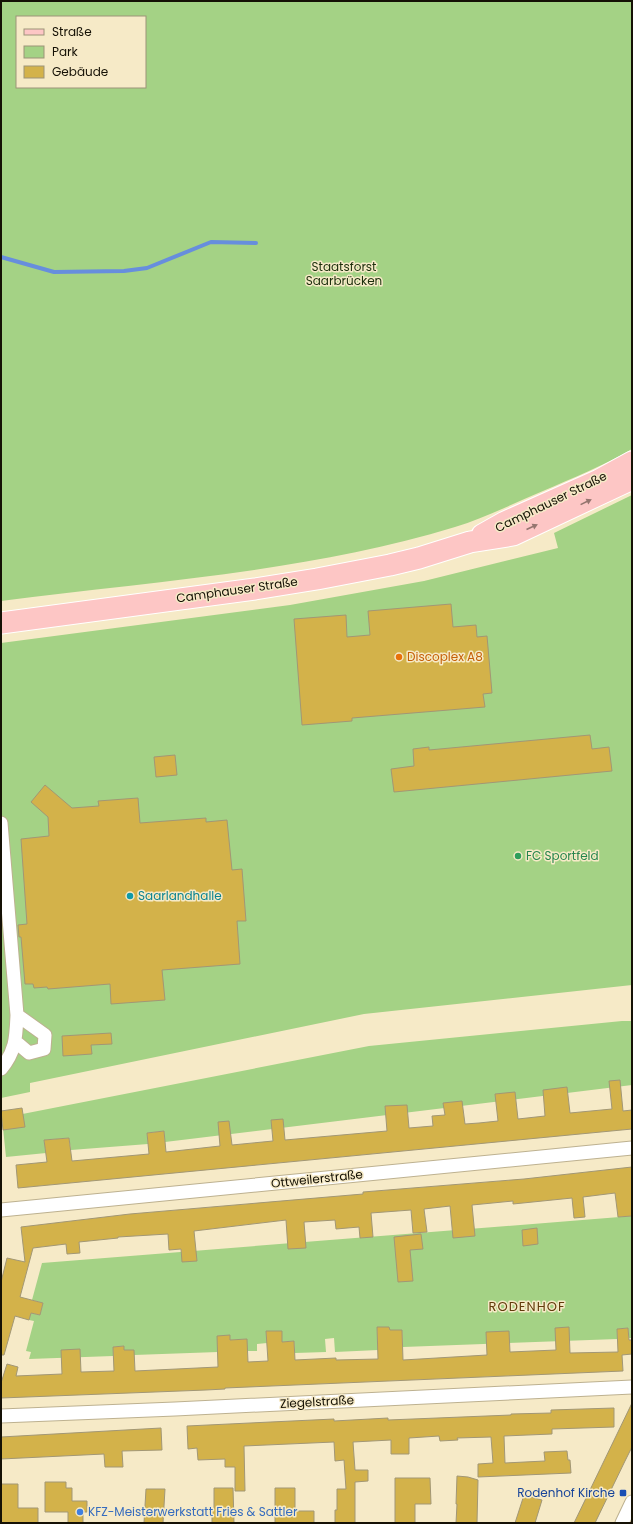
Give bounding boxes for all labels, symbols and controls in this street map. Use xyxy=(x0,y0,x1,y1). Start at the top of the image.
legend xyxy=(16,16,146,88)
text: Straße xyxy=(52,23,92,40)
text: Park xyxy=(52,43,79,60)
text: Gebäude xyxy=(52,63,108,80)
park label: Staatsforst Saarbrücken xyxy=(306,258,382,289)
street label: Camphauser Straße xyxy=(492,467,609,536)
one-way arrow xyxy=(580,498,591,505)
one-way arrow xyxy=(526,524,538,530)
street label: Camphauser Straße xyxy=(175,573,299,606)
place label: Discoplex A8 xyxy=(407,648,483,665)
marker: Discoplex A8 xyxy=(394,652,404,662)
place label: FC Sportfeld xyxy=(526,847,599,864)
marker: FC Sportfeld xyxy=(513,851,523,861)
place label: Saarlandhalle xyxy=(138,887,222,904)
marker: Saarlandhalle xyxy=(125,891,135,901)
street label: Ottweilerstraße xyxy=(270,1165,364,1192)
district label: RODENHOF xyxy=(489,1297,565,1316)
street label: Ziegelstraße xyxy=(279,1391,354,1412)
place label: Rodenhof Kirche xyxy=(517,1484,615,1501)
marker: Rodenhof Kirche xyxy=(618,1488,628,1498)
place label: KFZ-Meisterwerkstatt Fries & Sattler xyxy=(88,1503,298,1520)
marker: KFZ-Meisterwerkstatt Fries & Sattler xyxy=(75,1507,85,1517)

